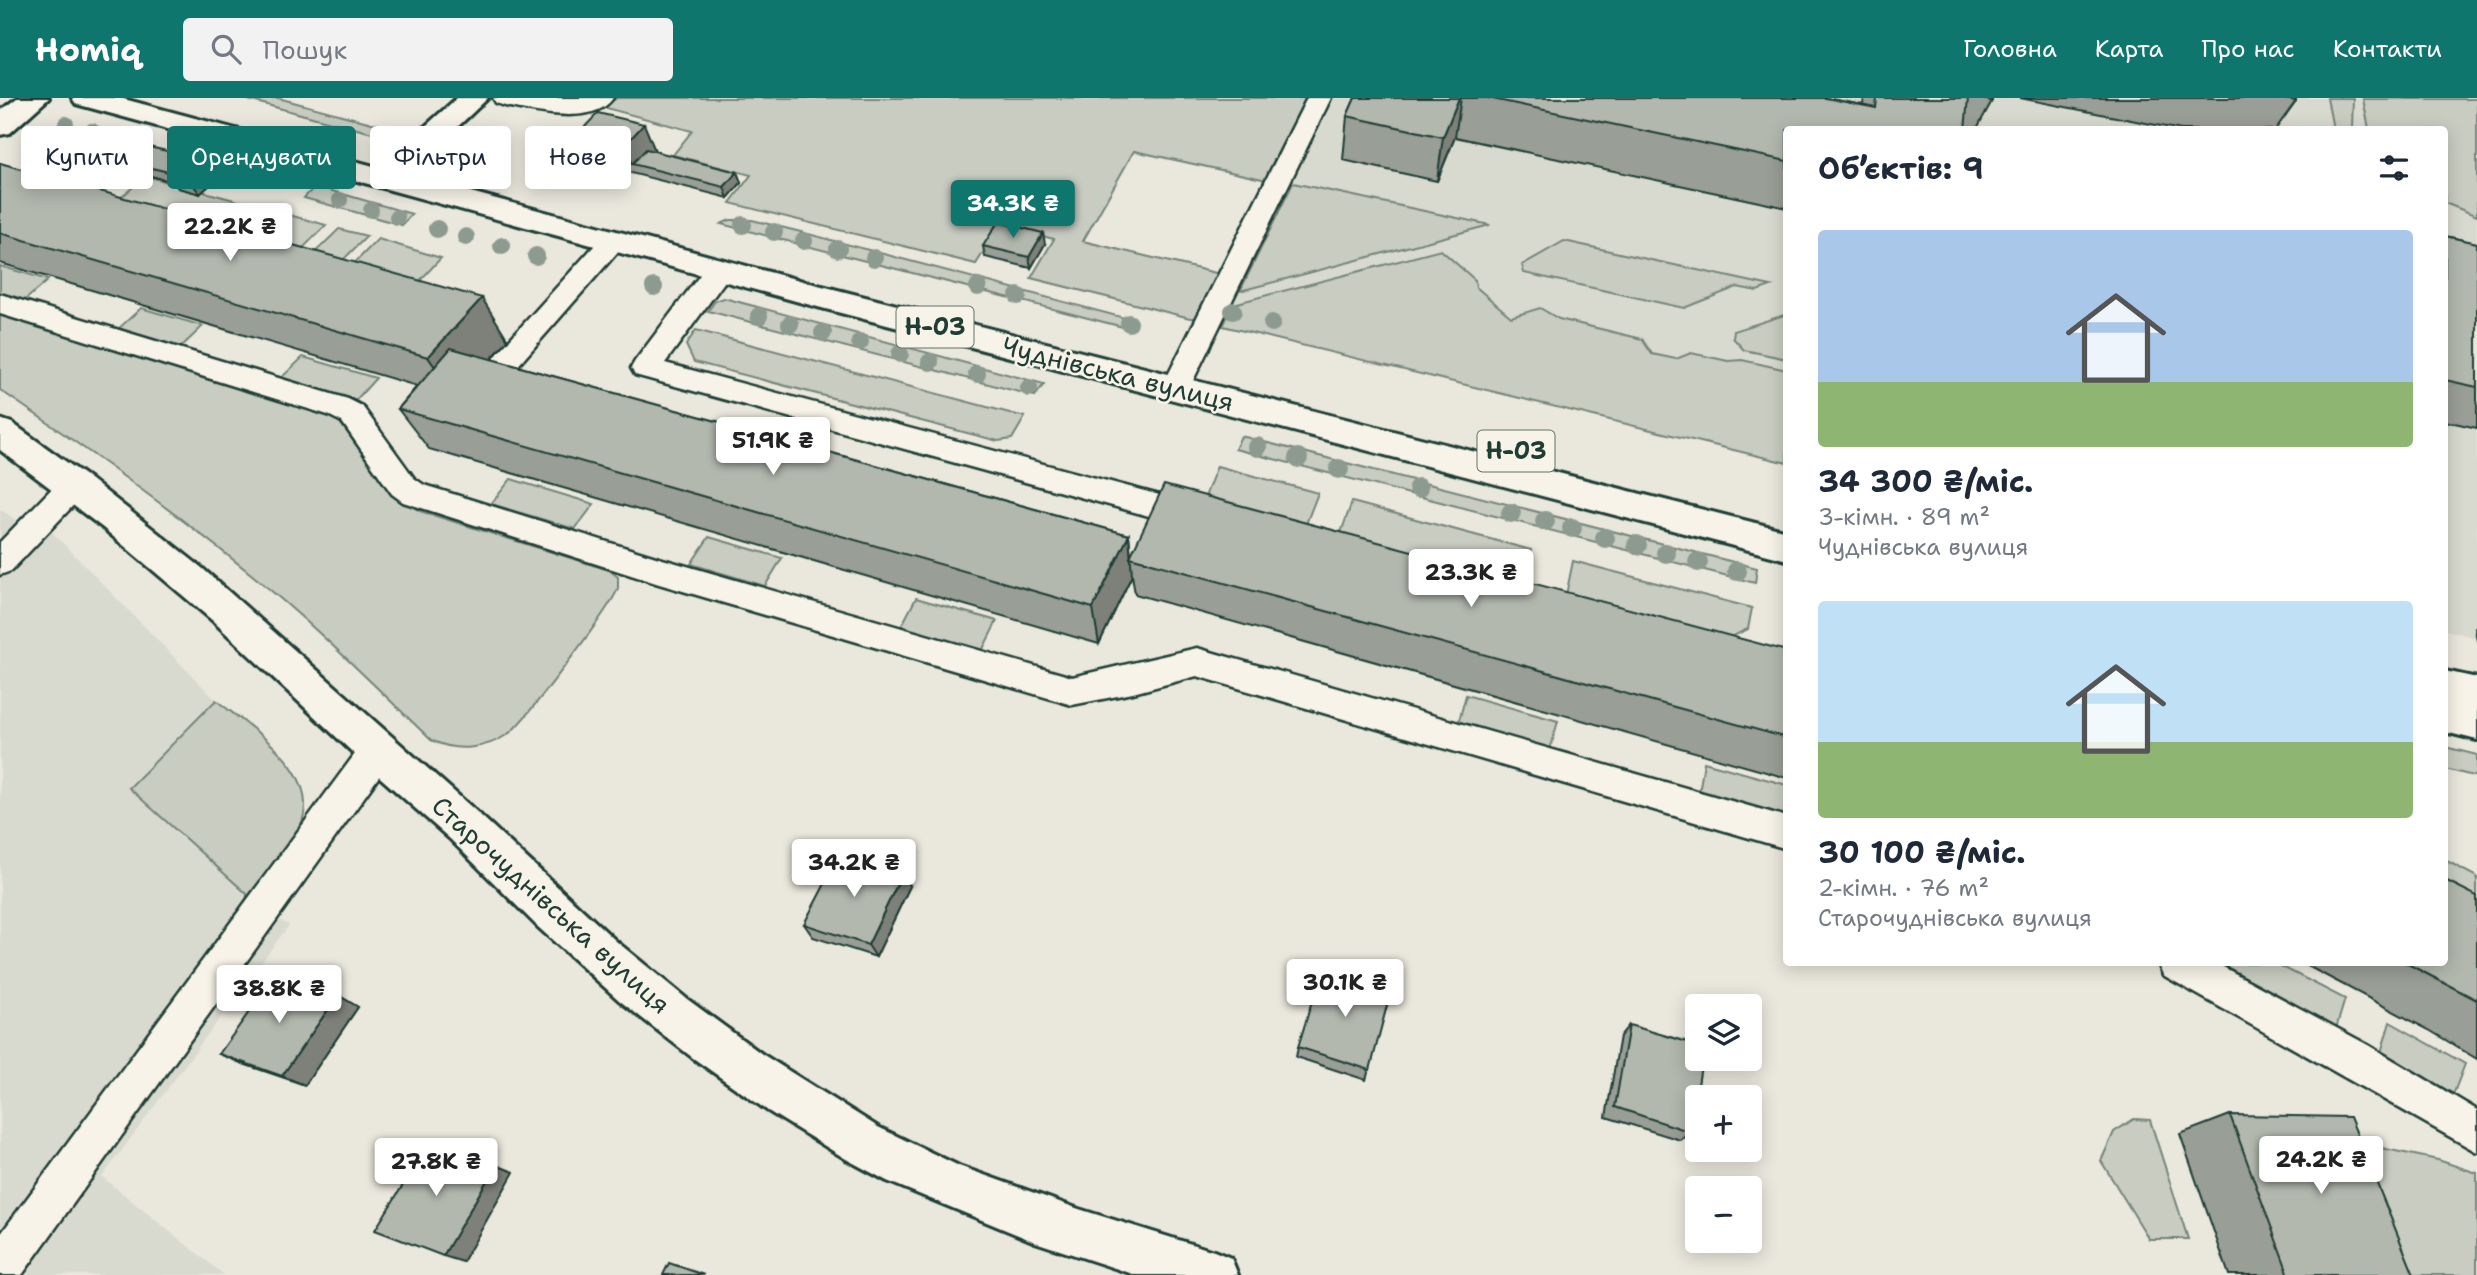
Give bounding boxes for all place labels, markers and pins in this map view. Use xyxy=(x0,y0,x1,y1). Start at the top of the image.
pin: 34.3K ₴ xyxy=(948,180,1078,240)
pin: 22.2K ₴ xyxy=(165,204,295,263)
pin: 51.9K ₴ xyxy=(708,418,838,477)
pin: 23.3K ₴ xyxy=(1406,550,1536,609)
pin: 34.2K ₴ xyxy=(789,840,919,899)
pin: 30.1K ₴ xyxy=(1280,960,1410,1019)
pin: 38.8K ₴ xyxy=(214,965,344,1025)
pin: 24.2K ₴ xyxy=(2256,1136,2386,1196)
pin: 27.8K ₴ xyxy=(371,1138,501,1198)

